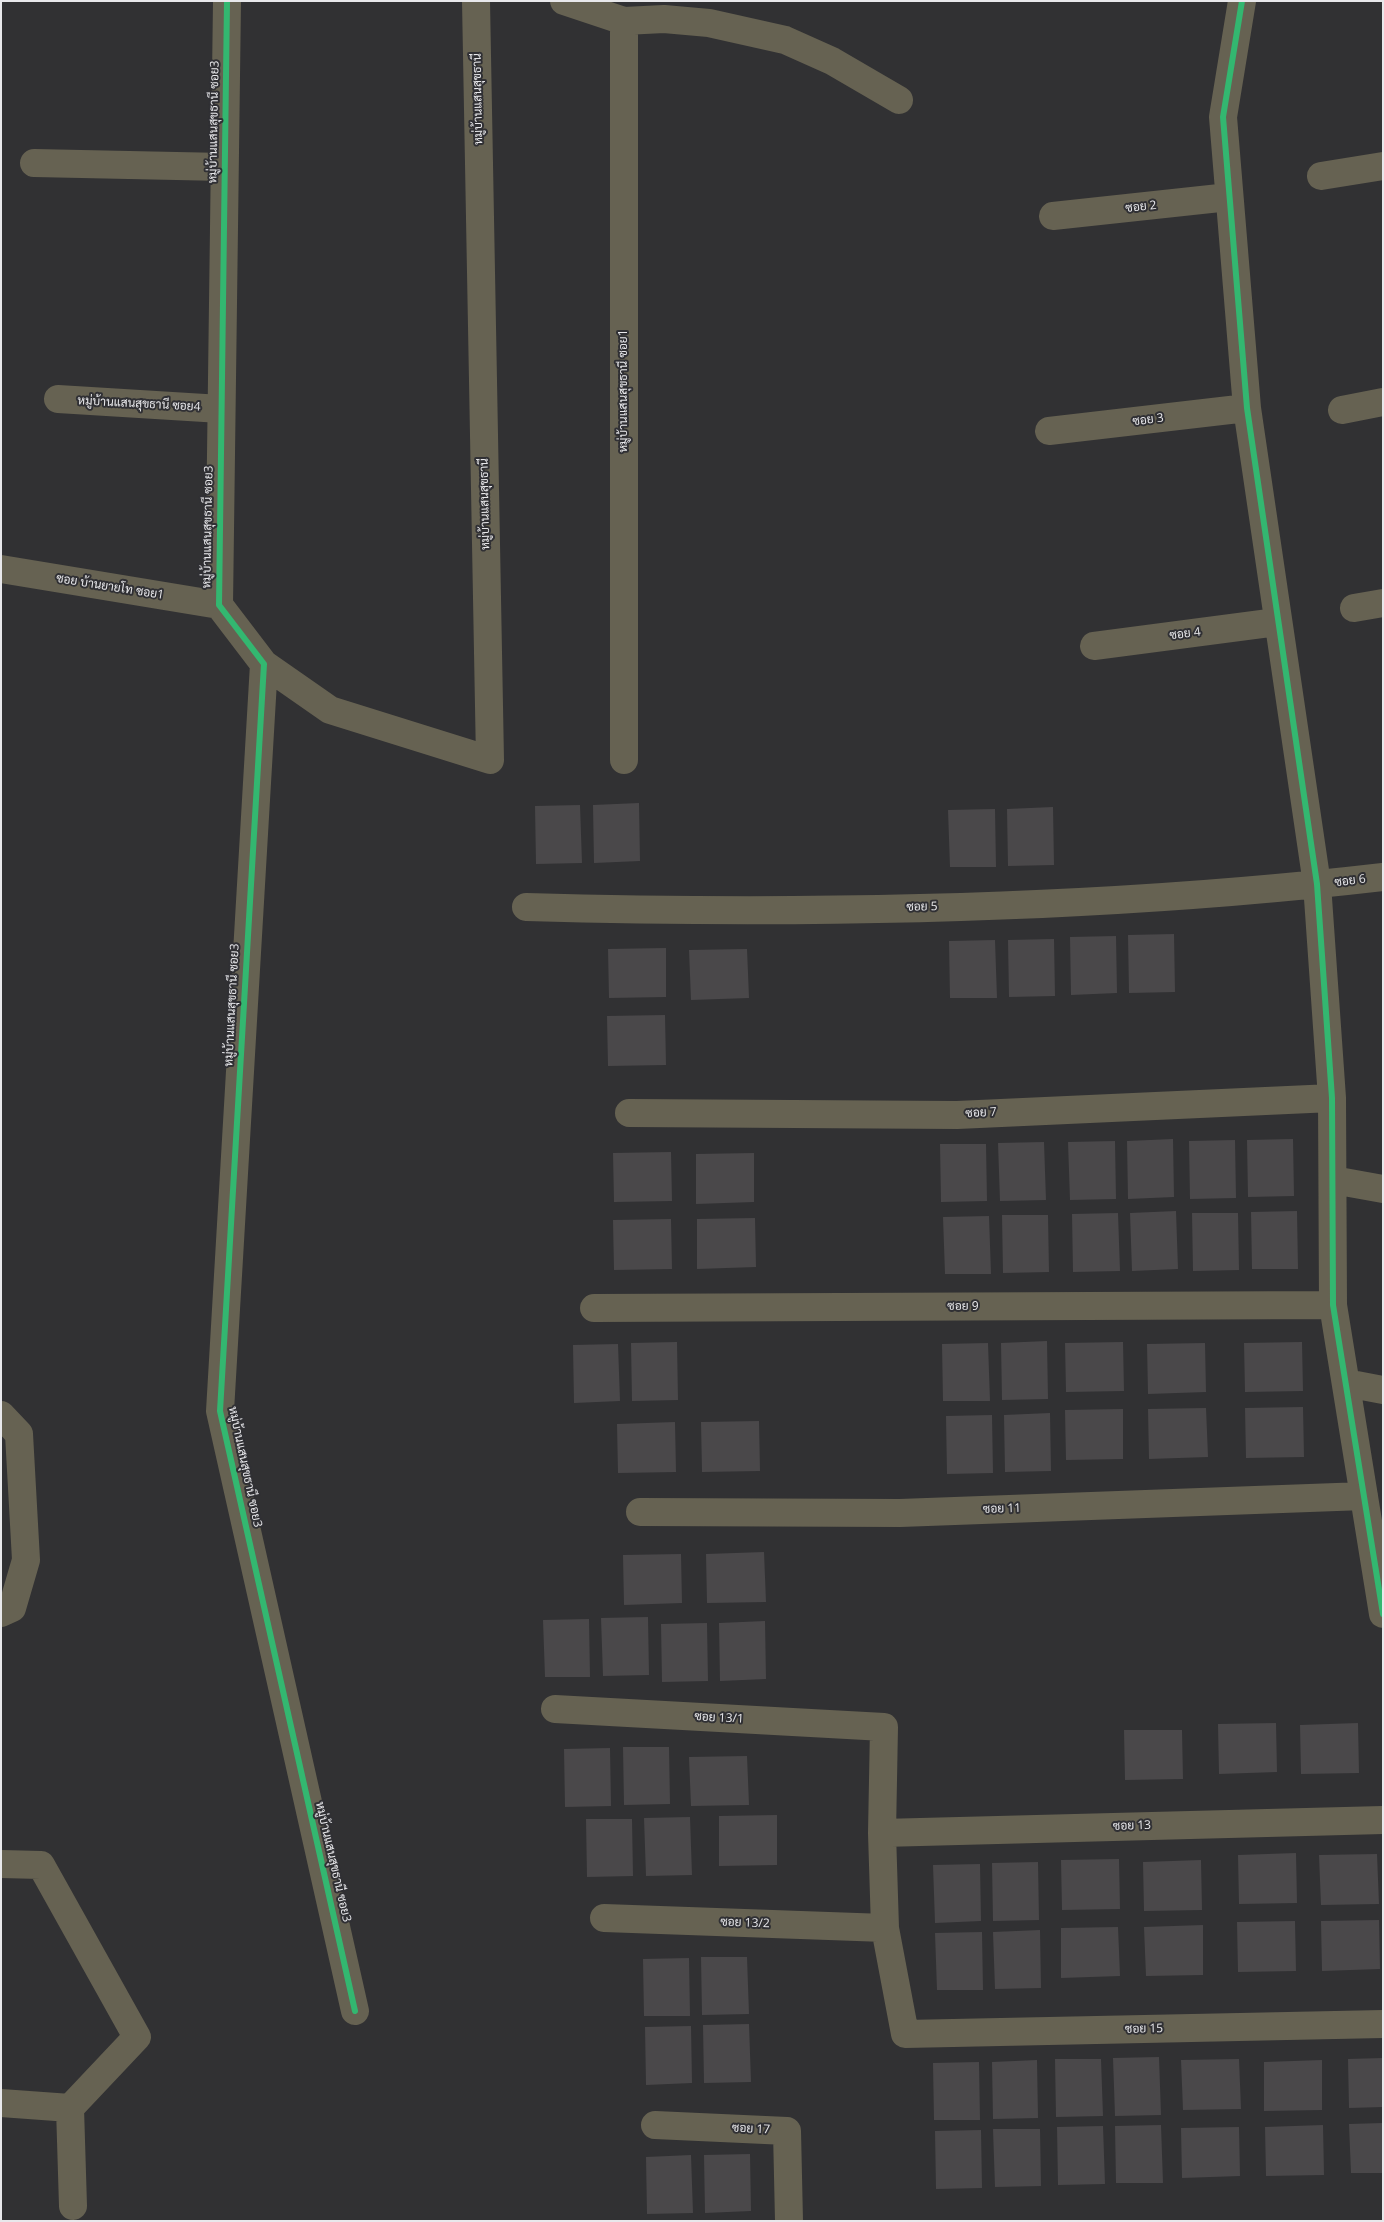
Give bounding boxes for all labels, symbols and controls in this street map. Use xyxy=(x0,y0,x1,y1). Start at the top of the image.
street label: หมู่บ้านแสนสุขธานี xyxy=(470,53,486,145)
street label: หมู่บ้านแสนสุขธานี ซอย3 xyxy=(206,60,222,184)
street label: ซอย 2 xyxy=(1125,198,1157,216)
street label: หมู่บ้านแสนสุขธานี ซอย1 xyxy=(617,329,631,453)
street label: หมู่บ้านแสนสุขธานี ซอย4 xyxy=(77,394,201,414)
street label: ซอย 3 xyxy=(1132,411,1164,429)
street label: หมู่บ้านแสนสุขธานี xyxy=(477,458,493,550)
street label: หมู่บ้านแสนสุขธานี ซอย3 xyxy=(200,465,216,589)
street label: ซอย บ้านยายโท ซอย1 xyxy=(55,571,165,603)
street label: ซอย 4 xyxy=(1169,625,1201,643)
street label: ซอย 6 xyxy=(1334,872,1366,890)
street label: ซอย 5 xyxy=(906,900,938,914)
street label: หมู่บ้านแสนสุขธานี ซอย3 xyxy=(222,943,242,1067)
street label: ซอย 7 xyxy=(965,1105,997,1121)
street label: ซอย 9 xyxy=(947,1300,979,1314)
street label: หมู่บ้านแสนสุขธานี ซอย3 xyxy=(225,1405,265,1529)
street label: ซอย 11 xyxy=(983,1501,1021,1517)
street label: ซอย 13/1 xyxy=(694,1710,744,1726)
street label: หมู่บ้านแสนสุขธานี ซอย3 xyxy=(312,1800,354,1924)
street label: ซอย 13 xyxy=(1113,1818,1151,1834)
street label: ซอย 13/2 xyxy=(720,1915,770,1931)
street label: ซอย 15 xyxy=(1125,2021,1163,2037)
street label: ซอย 17 xyxy=(732,2121,770,2137)

